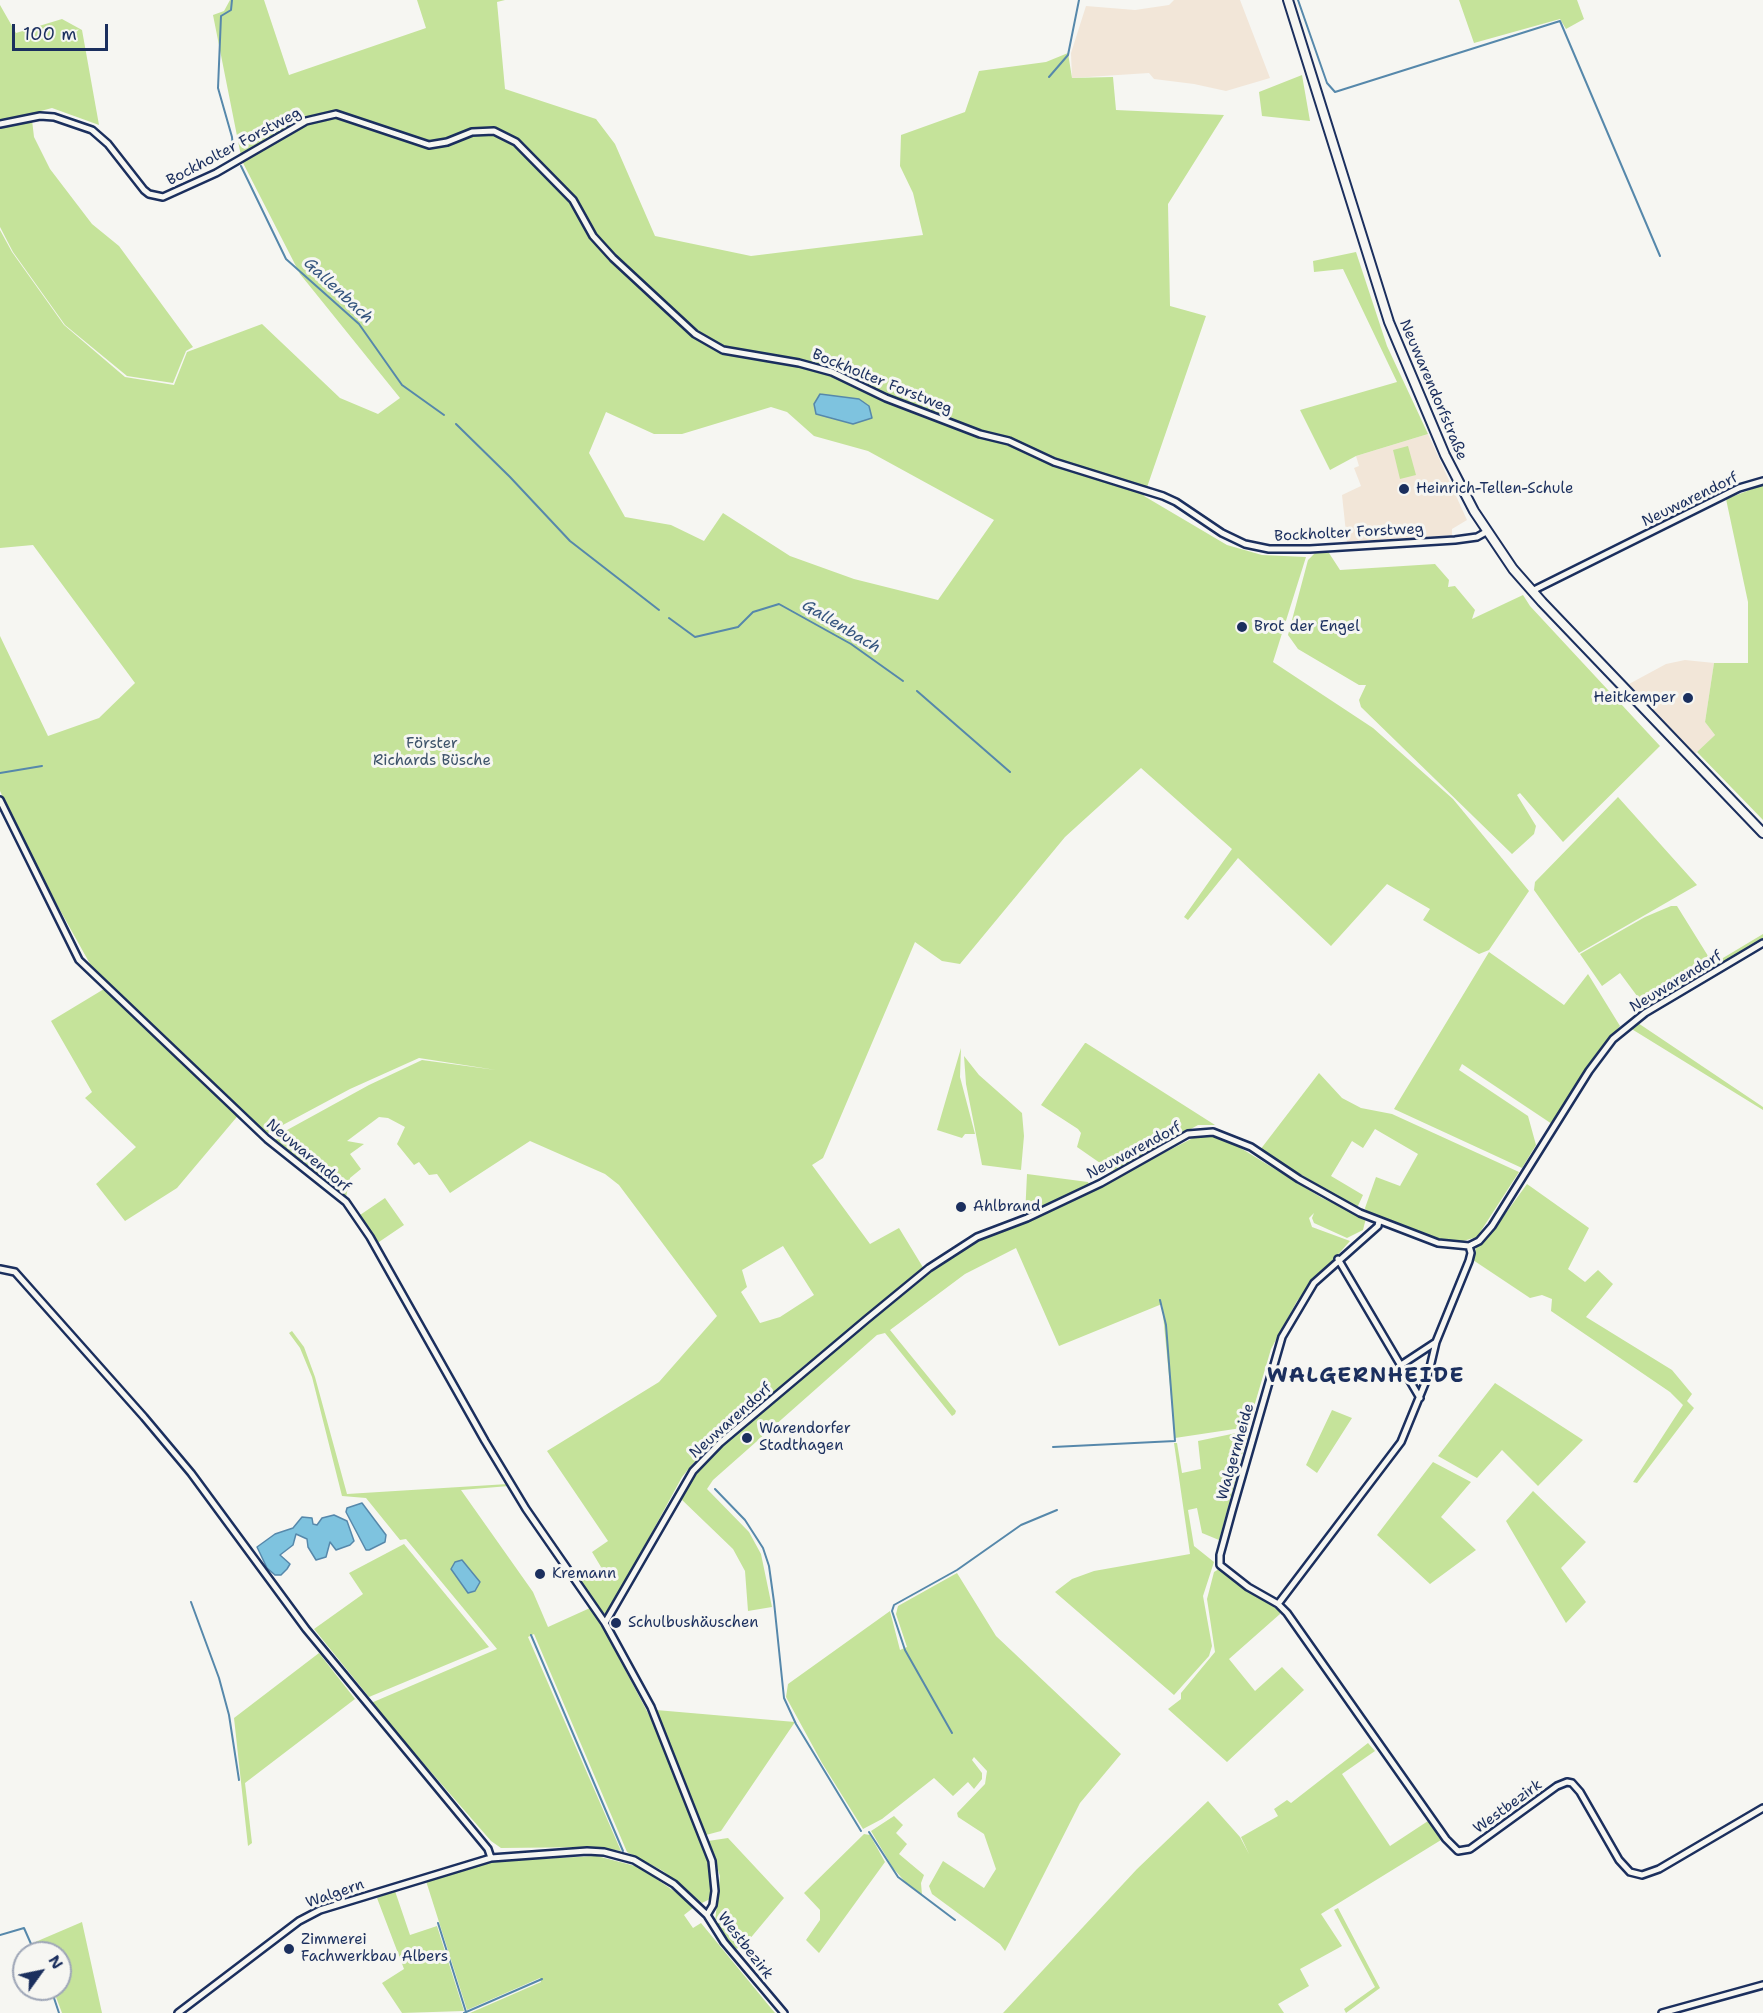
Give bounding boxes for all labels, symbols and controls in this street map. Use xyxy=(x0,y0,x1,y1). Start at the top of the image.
scale bar xyxy=(15,12,111,50)
text: 100 m xyxy=(23,22,77,46)
street label: Bockholter Forstweg xyxy=(164,104,304,190)
water label: Gallenbach xyxy=(299,254,377,328)
street label: Neuwarendorfstraße xyxy=(1395,317,1471,463)
street label: Bockholter Forstweg xyxy=(809,346,955,418)
street label: Neuwarendorf xyxy=(1639,469,1741,531)
place label: Heinrich-Tellen-Schule xyxy=(1416,480,1573,498)
marker: Heinrich-Tellen-Schule xyxy=(1397,482,1411,496)
street label: Bockholter Forstweg xyxy=(1274,520,1424,546)
water label: Gallenbach xyxy=(798,596,884,658)
place label: Brot der Engel xyxy=(1254,618,1360,636)
marker: Brot der Engel xyxy=(1235,620,1249,634)
place label: Heitkemper xyxy=(1593,689,1676,707)
marker: Heitkemper xyxy=(1681,691,1695,705)
park label: Förster Richards Büsche xyxy=(373,735,491,770)
street label: Neuwarendorf xyxy=(1627,947,1725,1017)
street label: Neuwarendorf xyxy=(262,1116,354,1196)
street label: Neuwarendorf xyxy=(1084,1119,1184,1183)
place label: Ahlbrand xyxy=(973,1198,1040,1216)
marker: Ahlbrand xyxy=(954,1200,968,1214)
district label: WALGERNHEIDE xyxy=(1267,1364,1465,1390)
street label: Neuwarendorf xyxy=(686,1379,776,1463)
street label: Walgernheide xyxy=(1214,1402,1258,1502)
place label: Warendorfer Stadthagen xyxy=(759,1420,851,1455)
marker: Warendorfer Stadthagen xyxy=(740,1431,754,1445)
place label: Kremann xyxy=(552,1565,616,1583)
marker: Kremann xyxy=(533,1567,547,1581)
place label: Schulbushäuschen xyxy=(628,1614,758,1632)
marker: Schulbushäuschen xyxy=(609,1616,623,1630)
street label: Westbezirk xyxy=(1470,1776,1546,1838)
street label: Walgern xyxy=(304,1876,366,1912)
street label: Westbezirk xyxy=(713,1909,777,1983)
place label: Zimmerei Fachwerkbau Albers xyxy=(301,1931,448,1966)
north arrow xyxy=(12,1941,72,2001)
marker: Zimmerei Fachwerkbau Albers xyxy=(282,1942,296,1956)
text: N xyxy=(44,1951,68,1973)

